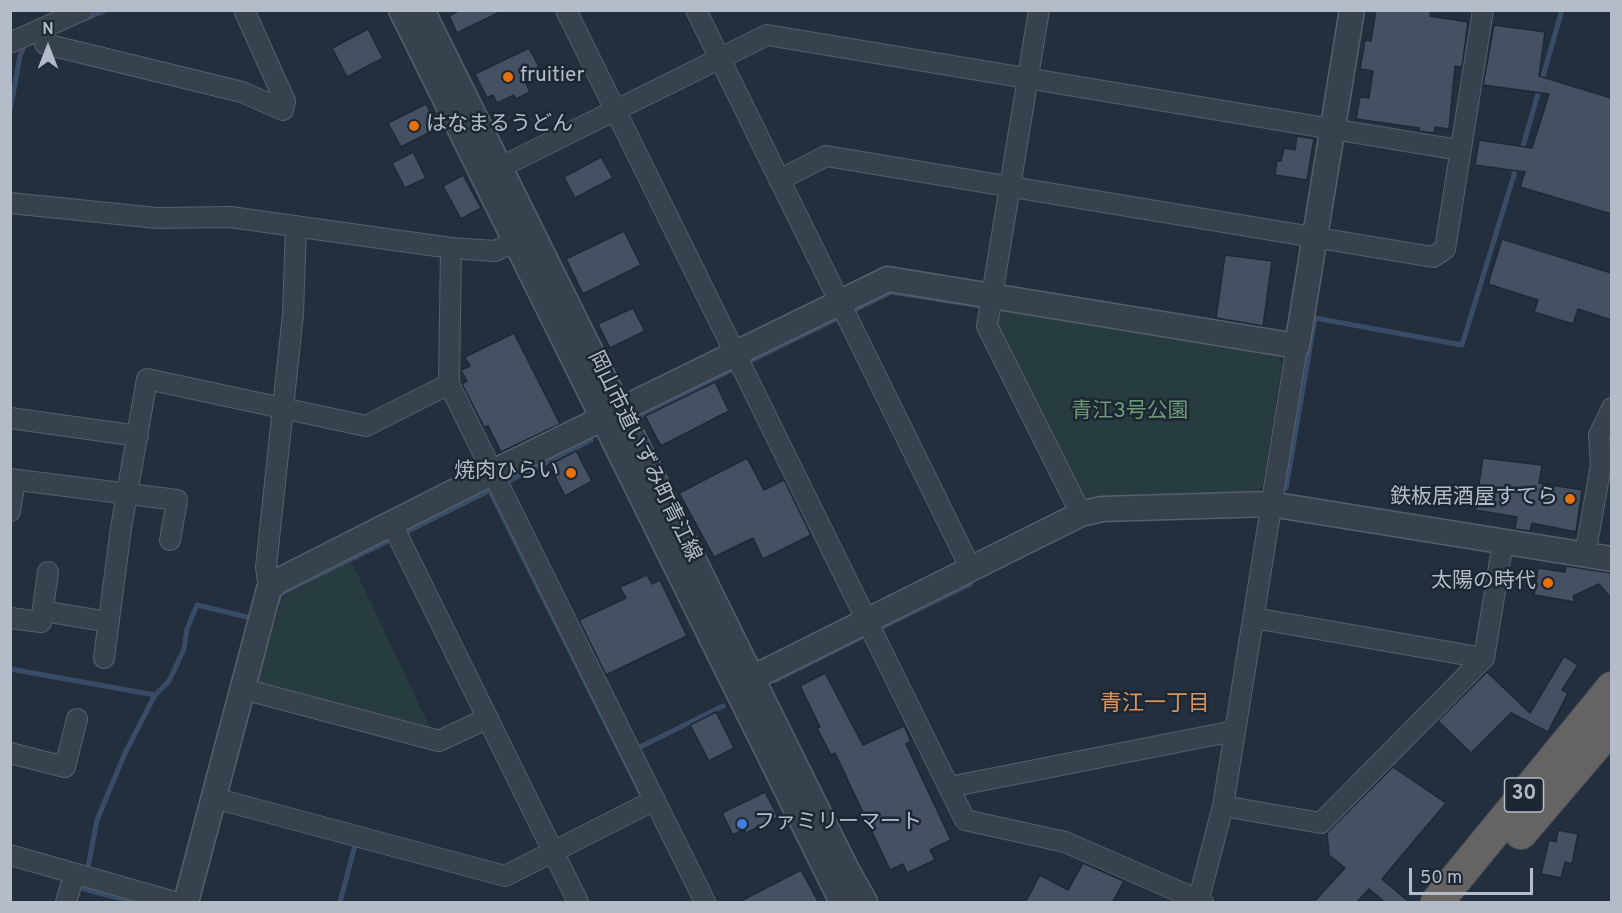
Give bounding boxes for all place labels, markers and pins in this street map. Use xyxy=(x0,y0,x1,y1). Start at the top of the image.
place label: fruitier xyxy=(520,64,585,90)
marker: fruitier xyxy=(501,70,515,84)
place label: はなまるうどん xyxy=(426,113,573,139)
marker: はなまるうどん xyxy=(407,119,421,133)
place label: 焼肉ひらい xyxy=(454,460,559,486)
marker: 焼肉ひらい xyxy=(564,466,578,480)
place label: 鉄板居酒屋すてら xyxy=(1390,486,1558,512)
marker: 鉄板居酒屋すてら xyxy=(1563,492,1577,506)
place label: 太陽の時代 xyxy=(1431,570,1536,596)
marker: 太陽の時代 xyxy=(1541,576,1555,590)
place label: ファミリーマート xyxy=(754,811,922,837)
marker: ファミリーマート xyxy=(735,817,749,831)

